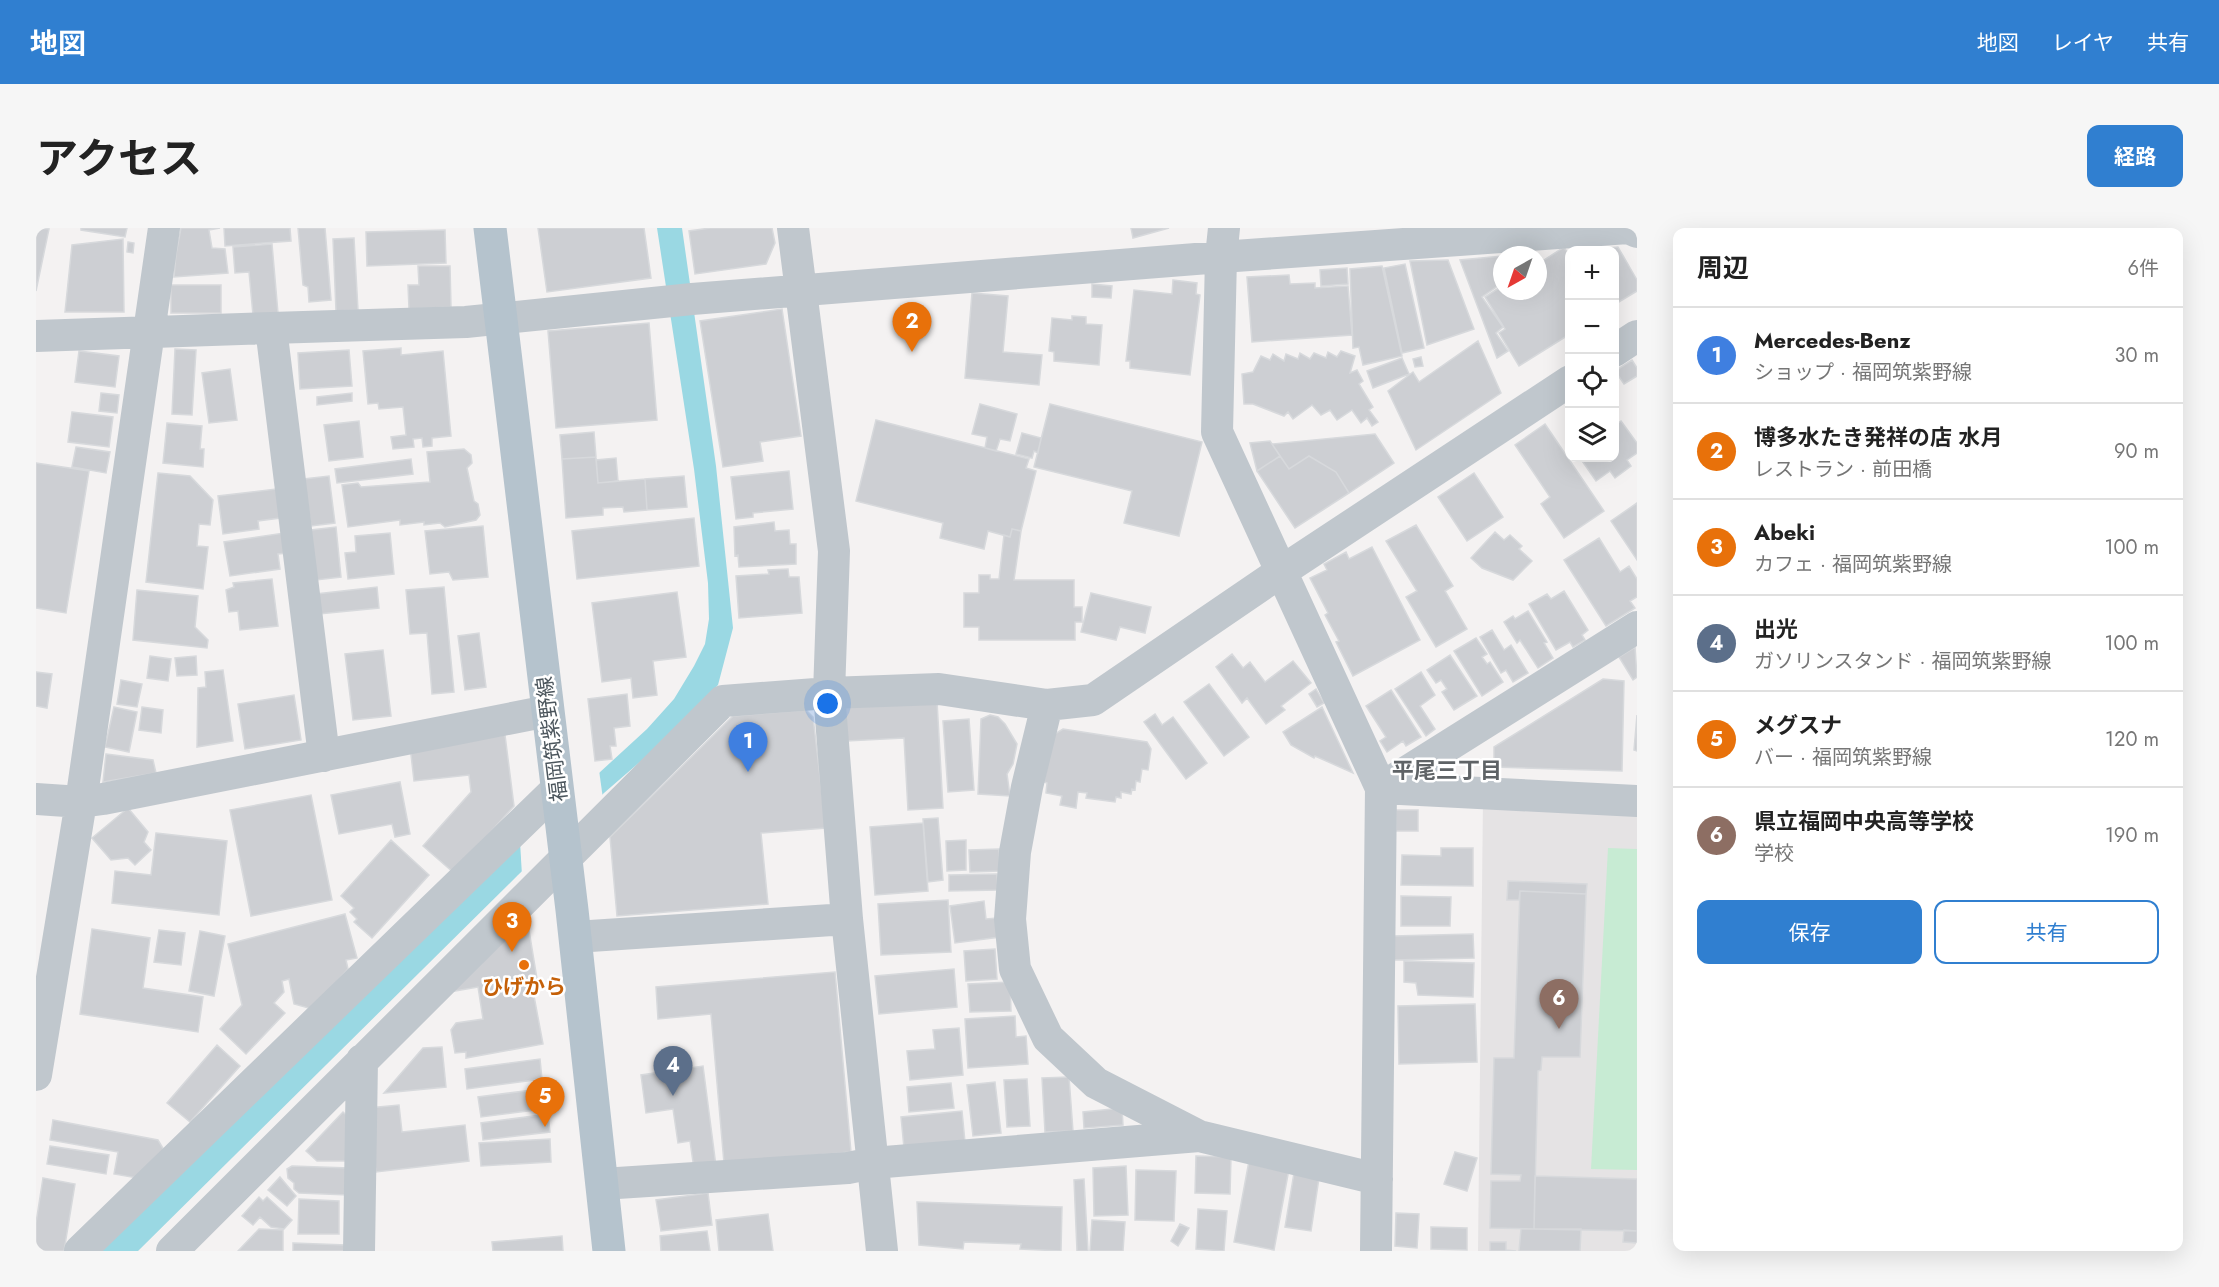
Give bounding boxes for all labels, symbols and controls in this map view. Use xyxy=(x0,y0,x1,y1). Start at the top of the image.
text: 地図 xyxy=(30,23,86,64)
text: 地図 xyxy=(1977,28,2019,58)
text: レイヤ xyxy=(2052,28,2114,58)
text: 共有 xyxy=(2147,28,2189,58)
button: 経路 xyxy=(2087,125,2183,187)
text: アクセス xyxy=(36,128,202,189)
north arrow xyxy=(1493,246,1547,300)
map controls xyxy=(1565,246,1619,462)
button: + xyxy=(1565,246,1619,300)
text: 周辺 xyxy=(1697,249,1749,287)
text: 6件 xyxy=(2127,254,2159,283)
button: − xyxy=(1565,300,1619,354)
pin: 2 xyxy=(892,302,932,352)
text: Mercedes-Benz xyxy=(1754,324,1911,356)
text: 1 xyxy=(1711,341,1722,370)
text: 30 m xyxy=(2114,341,2159,370)
button: locate xyxy=(1565,354,1619,408)
text: ショップ · 福岡筑紫野線 xyxy=(1754,358,1972,387)
button: layers xyxy=(1565,408,1619,462)
text: 博多水たき発祥の店 水月 xyxy=(1754,421,2003,453)
text: 2 xyxy=(1710,437,1723,466)
text: 90 m xyxy=(2114,437,2159,466)
text: レストラン · 前田橋 xyxy=(1754,455,1932,484)
text: Abeki xyxy=(1754,516,1815,548)
text: 3 xyxy=(1710,533,1723,562)
text: 100 m xyxy=(2104,533,2159,562)
text: カフェ · 福岡筑紫野線 xyxy=(1754,550,1952,579)
text: 出光 xyxy=(1754,613,1798,645)
text: 4 xyxy=(1710,629,1723,658)
text: 100 m xyxy=(2104,629,2159,658)
text: ガソリンスタンド · 福岡筑紫野線 xyxy=(1754,647,2052,676)
street label: 福岡筑紫野線 xyxy=(529,675,575,803)
your location xyxy=(813,689,842,718)
text: メグスナ xyxy=(1754,709,1842,741)
pin: 1 xyxy=(728,722,768,772)
text: 5 xyxy=(1710,725,1723,754)
text: 120 m xyxy=(2105,725,2159,754)
text: バー · 福岡筑紫野線 xyxy=(1754,743,1932,772)
district label: 平尾三丁目 xyxy=(1392,754,1502,786)
text: 県立福岡中央高等学校 xyxy=(1754,805,1974,837)
text: 6 xyxy=(1710,821,1723,850)
text: 190 m xyxy=(2105,821,2159,850)
text: 学校 xyxy=(1754,839,1794,868)
button: 保存 xyxy=(1697,900,1922,964)
button: 共有 xyxy=(1934,900,2159,964)
pin: 3 xyxy=(492,902,532,952)
marker: ひげから xyxy=(517,958,531,972)
place label: ひげから xyxy=(482,972,566,1002)
pin: 6 xyxy=(1540,980,1579,1029)
pin: 4 xyxy=(654,1046,692,1096)
pin: 5 xyxy=(526,1078,564,1127)

